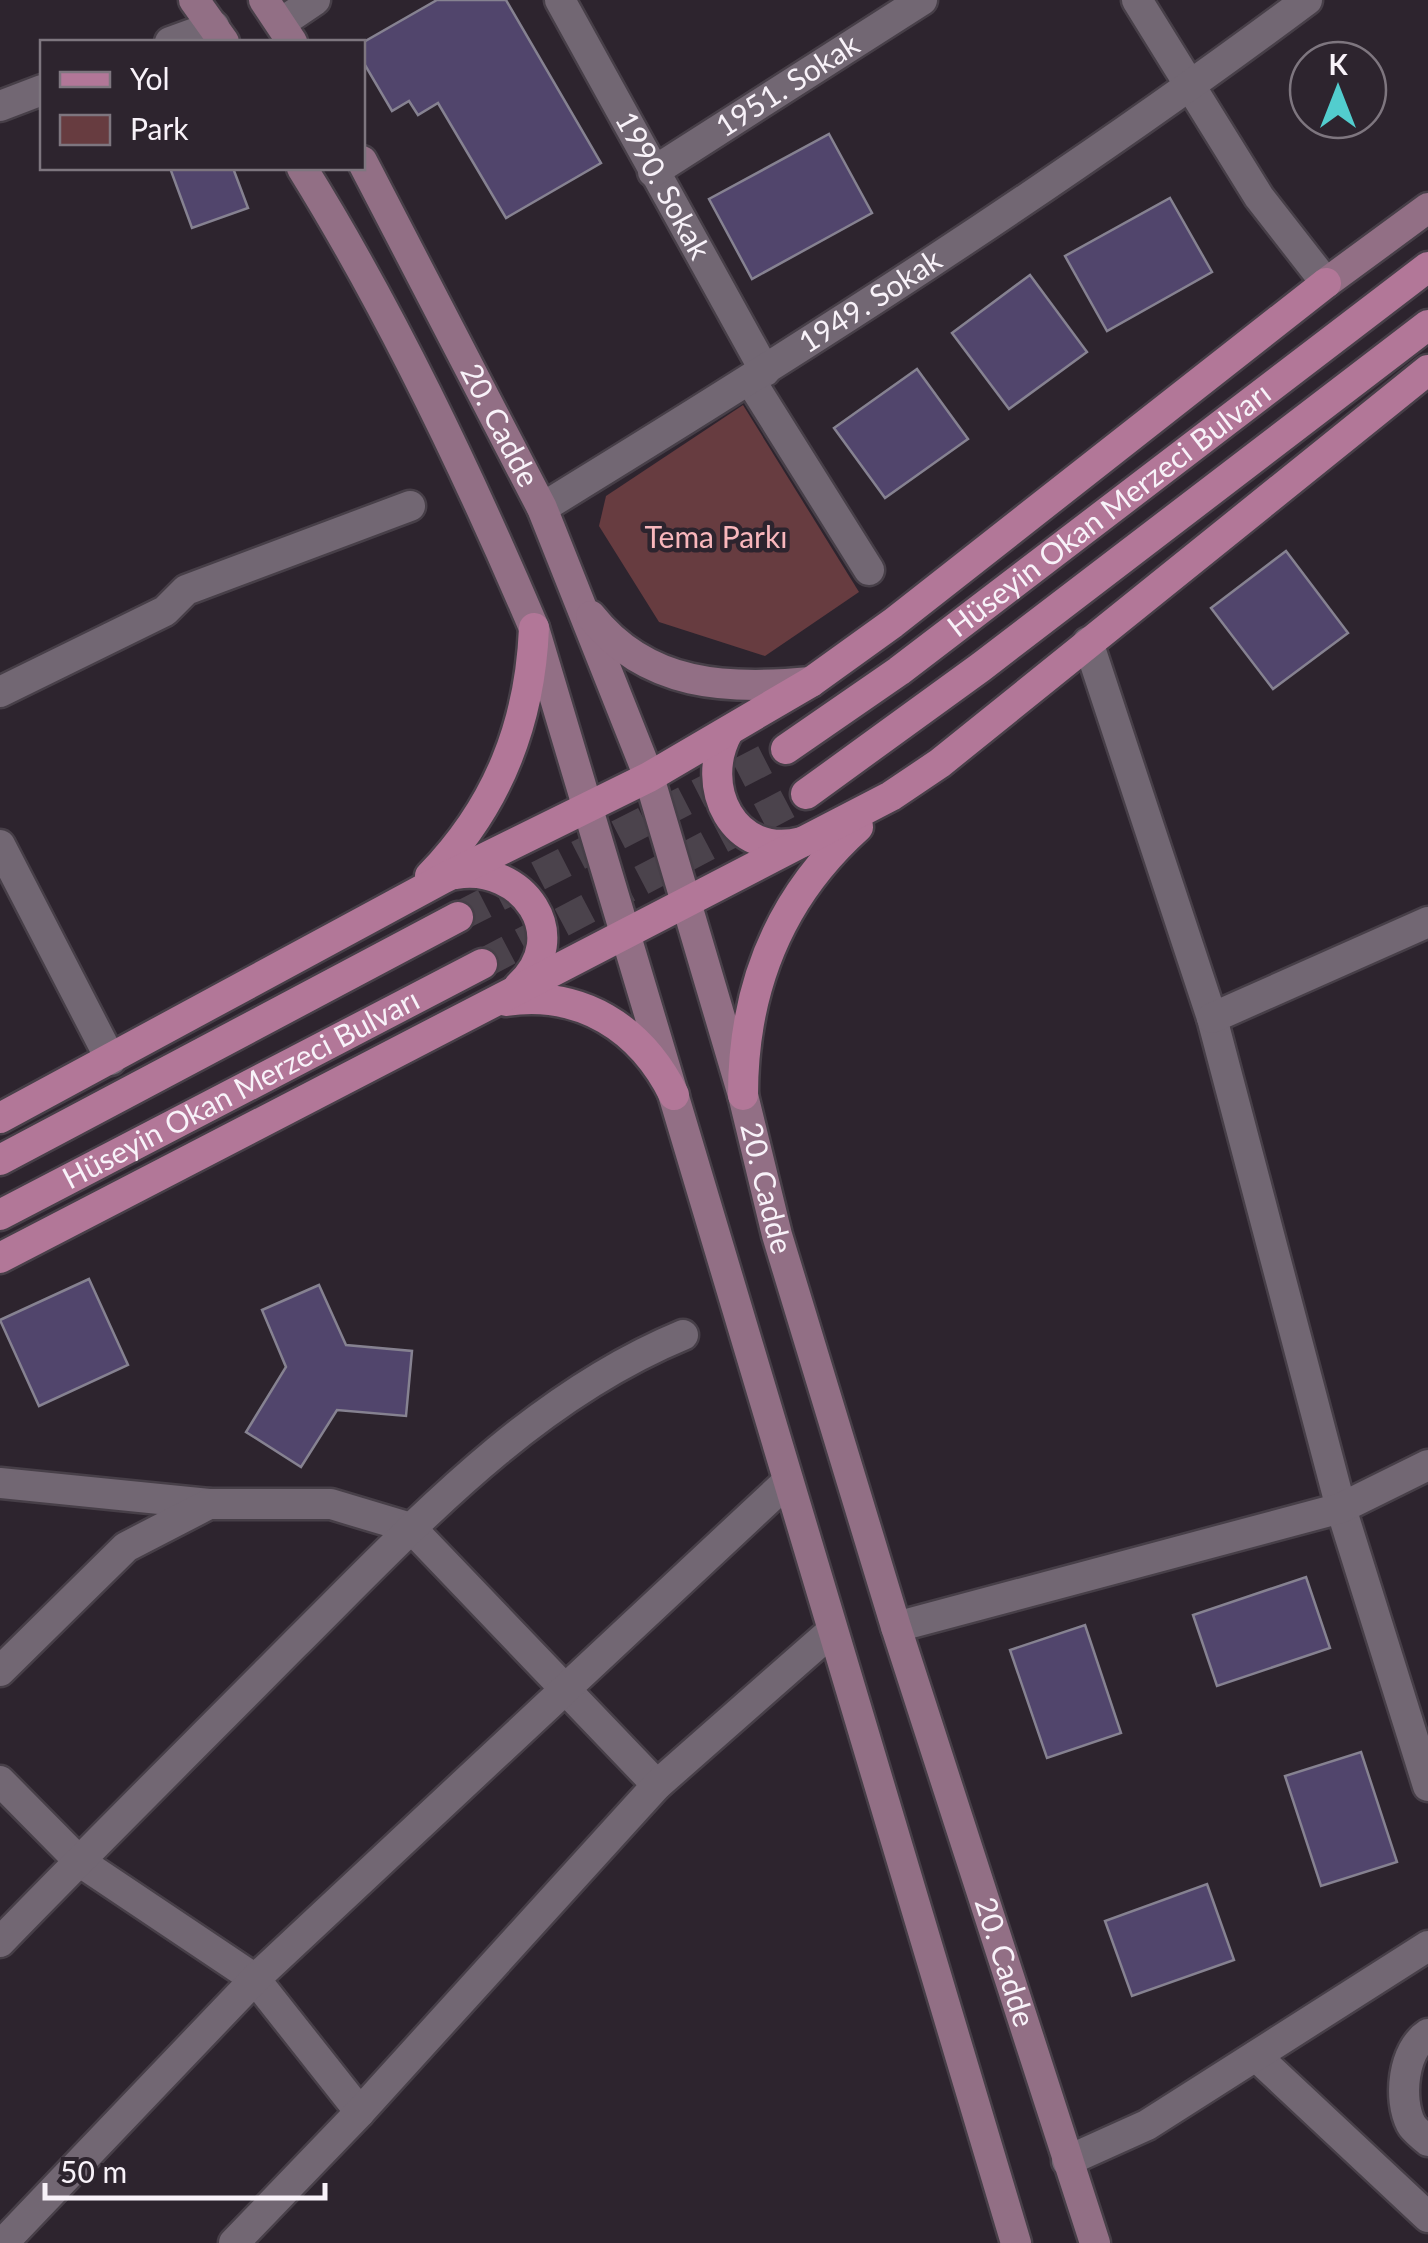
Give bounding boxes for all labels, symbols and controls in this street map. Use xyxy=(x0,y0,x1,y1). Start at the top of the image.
street label: 1951. Sokak xyxy=(708,25,866,143)
legend xyxy=(40,40,365,170)
north arrow xyxy=(1288,40,1388,140)
text: K xyxy=(1328,47,1348,81)
text: Yol xyxy=(130,60,170,96)
street label: 1990. Sokak xyxy=(609,105,720,265)
text: Park xyxy=(130,110,189,146)
street label: 1949. Sokak xyxy=(791,240,948,359)
street label: 20. Cadde xyxy=(454,357,548,492)
street label: Hüseyin Okan Merzeci Bulvarı xyxy=(939,374,1277,644)
park label: Tema Parkı xyxy=(645,518,787,554)
street label: Hüseyin Okan Merzeci Bulvarı xyxy=(56,980,425,1195)
street label: 20. Cadde xyxy=(734,1118,802,1258)
street label: 20. Cadde xyxy=(968,1892,1044,2031)
scale bar xyxy=(45,2138,325,2200)
text: 50 m xyxy=(60,2153,127,2189)

